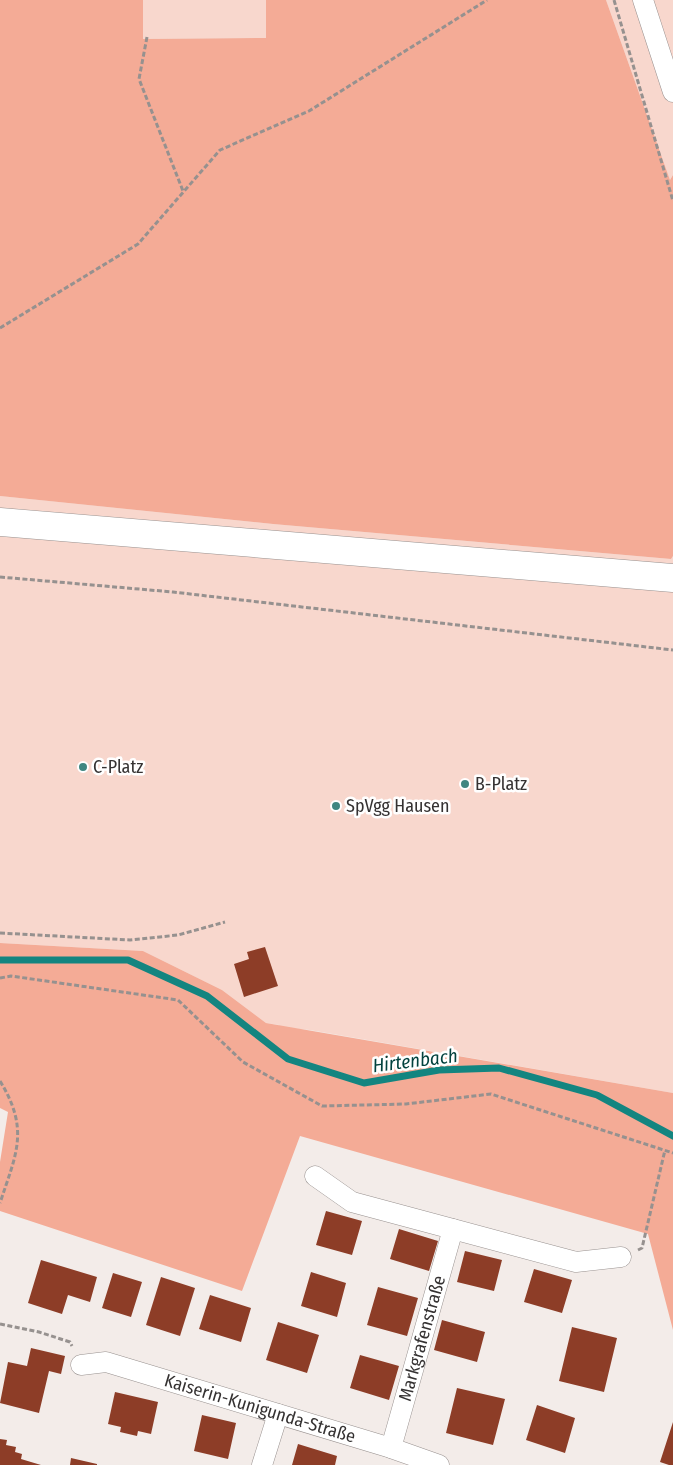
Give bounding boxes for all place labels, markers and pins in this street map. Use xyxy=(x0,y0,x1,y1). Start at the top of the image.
place label: C-Platz xyxy=(93,756,143,778)
marker: C-Platz xyxy=(77,761,89,773)
place label: B-Platz xyxy=(475,773,527,795)
marker: B-Platz xyxy=(459,778,471,790)
place label: SpVgg Hausen xyxy=(346,795,449,817)
marker: SpVgg Hausen xyxy=(330,800,342,812)

